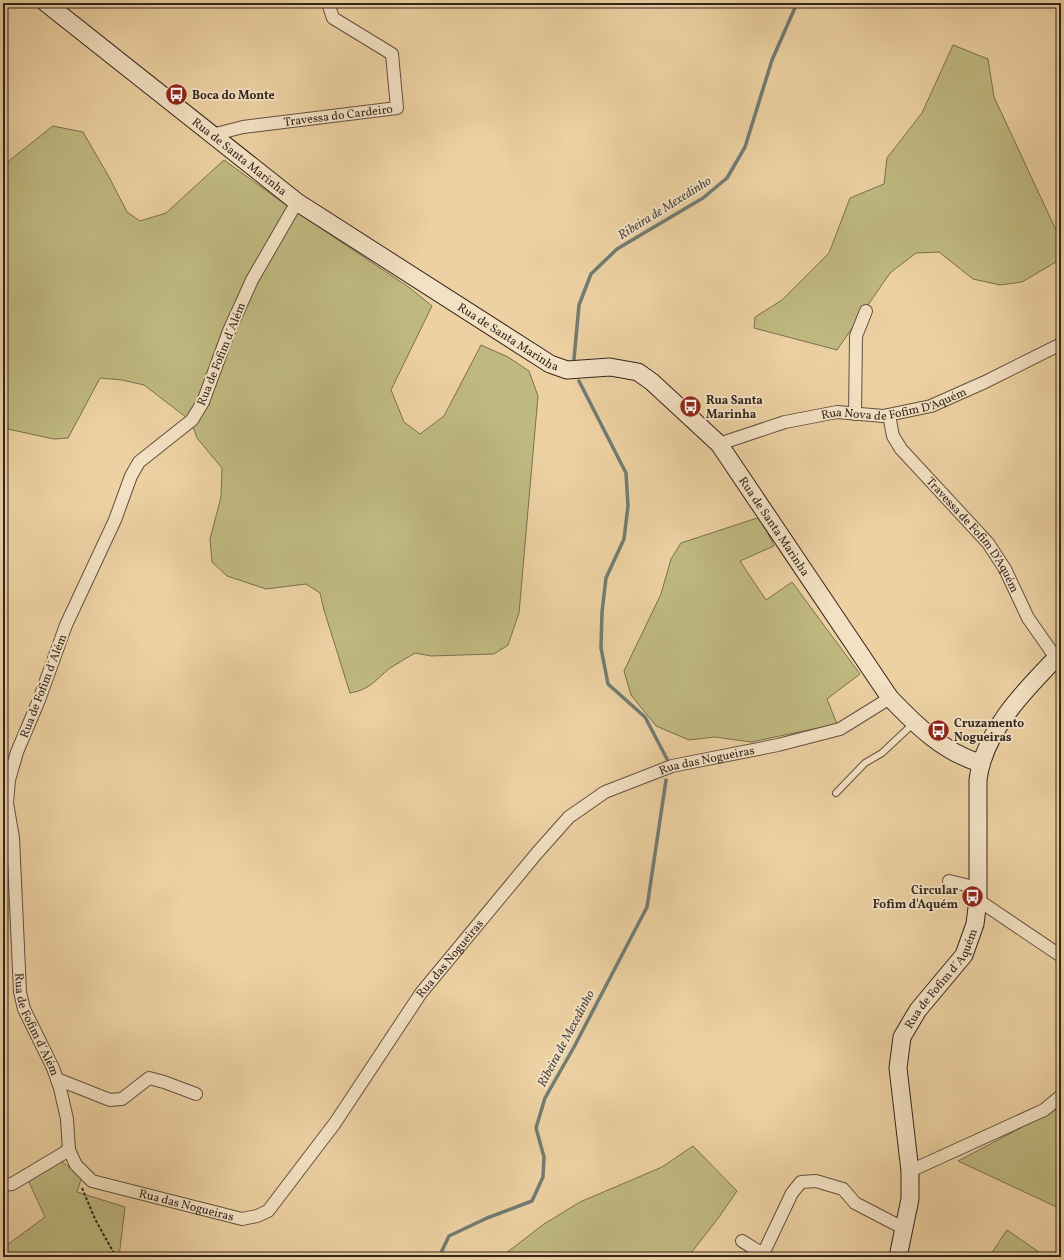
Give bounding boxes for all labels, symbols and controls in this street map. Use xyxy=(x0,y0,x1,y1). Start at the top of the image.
bus stop icon: Boca do Monte xyxy=(164,82,190,108)
place label: Boca do Monte xyxy=(192,88,275,104)
street label: Travessa do Cardeiro xyxy=(283,102,394,131)
street label: Rua de Santa Marinha xyxy=(188,115,290,200)
water label: Ribeira de Mexedinho xyxy=(615,173,715,245)
street label: Rua de Fofim d´Além xyxy=(194,300,250,408)
street label: Rua de Santa Marinha xyxy=(454,300,561,375)
street label: Rua Nova de Fofim D'Aquém xyxy=(820,384,970,425)
place label: Rua Santa Marinha xyxy=(706,393,763,423)
bus stop icon: Rua Santa Marinha xyxy=(677,394,703,420)
street label: Rua de Santa Marinha xyxy=(734,474,813,580)
street label: Travessa de Fofim D'Aquém xyxy=(922,474,1022,596)
street label: Rua de Fofim d´Além xyxy=(17,632,71,741)
place label: Cruzamento Nogueiras xyxy=(954,716,1024,746)
bus stop icon: Cruzamento Nogueiras xyxy=(925,717,951,743)
street label: Rua das Nogueiras xyxy=(657,743,756,779)
place label: Circular Fofim d'Aquém xyxy=(873,883,958,913)
bus stop icon: Circular Fofim d'Aquém xyxy=(960,884,986,910)
street label: Rua das Nogueiras xyxy=(413,917,488,1002)
street label: Rua de Fofim d´Aquém xyxy=(902,926,982,1032)
street label: Rua de Fofim d´Além xyxy=(10,972,62,1079)
water label: Ribeira de Mexedinho xyxy=(534,987,600,1091)
street label: Rua das Nogueiras xyxy=(137,1186,235,1226)

